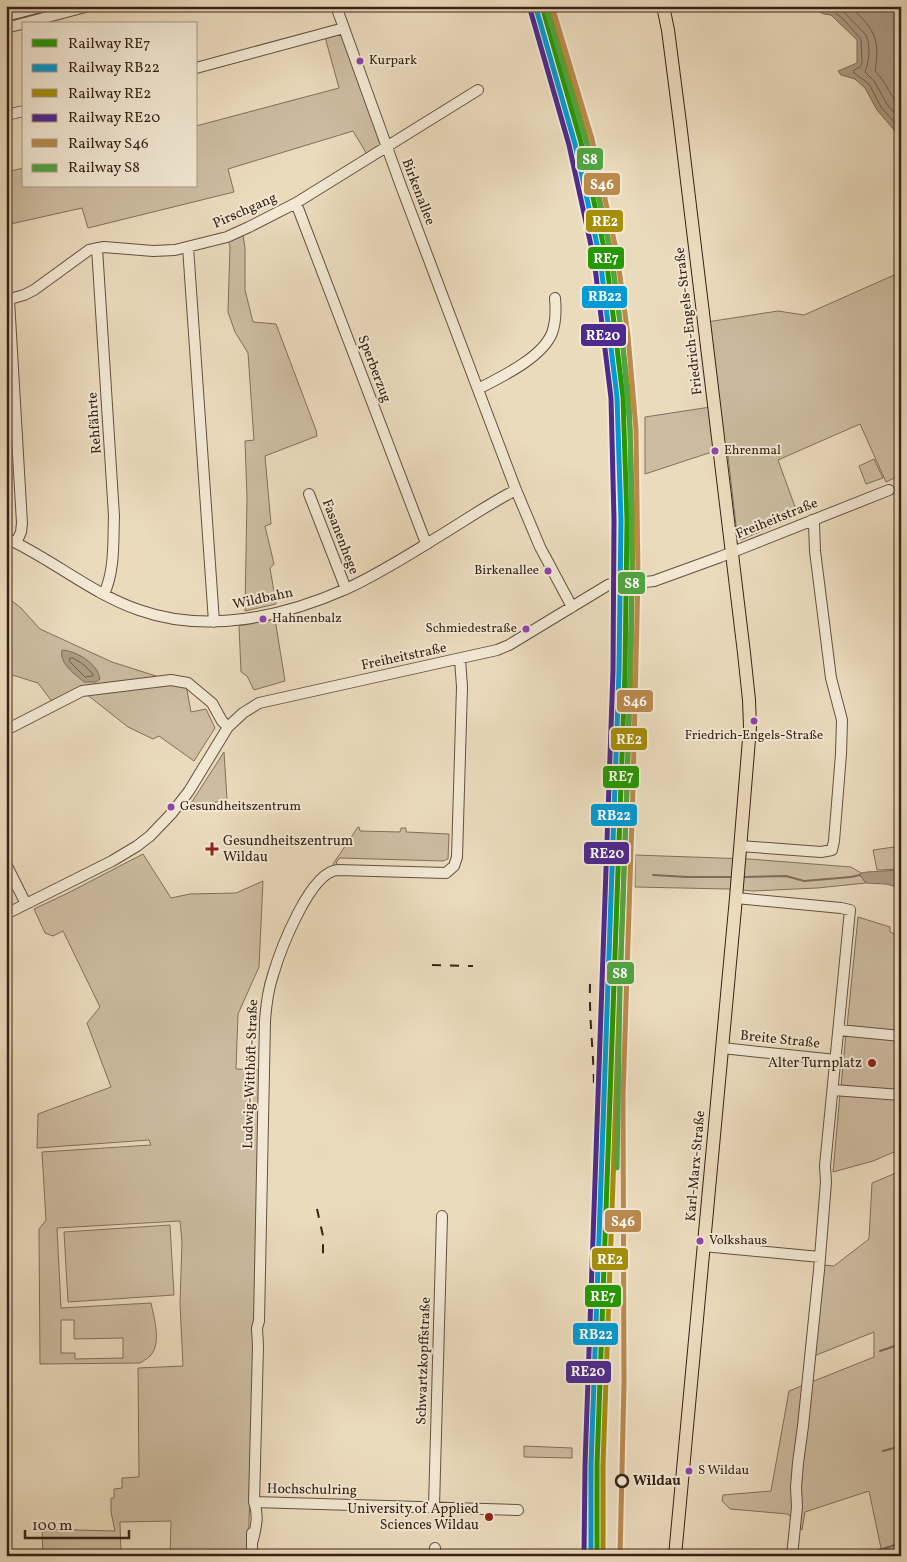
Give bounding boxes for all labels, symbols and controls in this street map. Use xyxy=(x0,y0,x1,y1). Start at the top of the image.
legend xyxy=(22,22,198,188)
text: Railway RE7 xyxy=(68,34,151,55)
place label: Kurpark xyxy=(369,52,417,70)
marker: Kurpark xyxy=(355,56,365,66)
text: Railway RB22 xyxy=(68,58,160,79)
text: Railway RE2 xyxy=(68,84,151,105)
text: Railway RE20 xyxy=(68,108,160,129)
text: Railway S46 xyxy=(68,134,149,155)
line badge: S8 xyxy=(576,147,604,171)
text: S8 xyxy=(582,151,598,170)
street label: Birkenallee xyxy=(397,156,440,228)
text: Railway S8 xyxy=(68,158,140,179)
line badge: S46 xyxy=(583,172,621,196)
text: S46 xyxy=(590,176,614,195)
street label: Pirschgang xyxy=(210,188,280,234)
line badge: RE2 xyxy=(585,209,624,233)
text: RE2 xyxy=(592,213,618,232)
line badge: RE7 xyxy=(587,246,625,270)
street label: Friedrich-Engels-Straße xyxy=(670,246,708,396)
text: RE7 xyxy=(593,250,619,269)
line badge: RB22 xyxy=(581,285,628,309)
text: RB22 xyxy=(588,288,622,307)
line badge: RE20 xyxy=(580,323,627,347)
text: RE20 xyxy=(586,327,621,346)
street label: Sperberzug xyxy=(353,333,395,405)
street label: Rehfährte xyxy=(83,391,107,455)
place label: Ehrenmal xyxy=(724,442,781,460)
marker: Ehrenmal xyxy=(710,446,720,456)
street label: Freiheitstraße xyxy=(733,494,821,544)
street label: Fasanenhege xyxy=(317,497,363,578)
place label: Birkenallee xyxy=(474,562,539,580)
marker: Birkenallee xyxy=(543,566,553,576)
line badge: S8 xyxy=(617,571,646,595)
text: S8 xyxy=(624,575,640,594)
street label: Wildbahn xyxy=(231,583,295,615)
place label: Hahnenbalz xyxy=(272,610,342,628)
marker: Hahnenbalz xyxy=(258,614,268,624)
place label: Schmiedestraße xyxy=(426,620,517,638)
marker: Schmiedestraße xyxy=(521,624,531,634)
street label: Freiheitstraße xyxy=(359,639,449,675)
line badge: S46 xyxy=(616,689,654,713)
text: S46 xyxy=(623,693,647,712)
marker: Friedrich-Engels-Straße xyxy=(749,716,759,726)
line badge: RE2 xyxy=(610,727,648,751)
place label: Friedrich-Engels-Straße xyxy=(685,727,823,745)
text: RE2 xyxy=(616,731,642,750)
line badge: RE7 xyxy=(602,765,640,789)
text: RE7 xyxy=(608,768,634,787)
place label: Gesundheitszentrum xyxy=(180,798,301,816)
marker: Gesundheitszentrum xyxy=(166,802,176,812)
line badge: RB22 xyxy=(590,803,638,827)
text: RB22 xyxy=(597,807,631,826)
place label: Gesundheitszentrum Wildau xyxy=(223,832,353,867)
line badge: RE20 xyxy=(583,841,630,865)
marker: Gesundheitszentrum Wildau xyxy=(205,842,219,856)
text: RE20 xyxy=(590,845,625,864)
line badge: S8 xyxy=(606,961,635,985)
text: S8 xyxy=(612,965,628,984)
street label: Ludwig-Witthöft-Straße xyxy=(239,998,263,1149)
street label: Breite Straße xyxy=(739,1026,821,1054)
place label: Alter Turnplatz xyxy=(768,1054,862,1073)
marker: Alter Turnplatz xyxy=(866,1057,878,1069)
street label: Karl-Marx-Straße xyxy=(682,1109,710,1222)
line badge: S46 xyxy=(604,1209,642,1233)
text: S46 xyxy=(611,1213,635,1232)
place label: Volkshaus xyxy=(709,1232,768,1250)
marker: Volkshaus xyxy=(695,1236,705,1246)
line badge: RE2 xyxy=(591,1247,629,1271)
text: RE2 xyxy=(597,1251,623,1270)
line badge: RE7 xyxy=(584,1284,622,1308)
text: RE7 xyxy=(590,1288,616,1307)
street label: Schwartzkopffstraße xyxy=(412,1296,436,1425)
line badge: RB22 xyxy=(572,1322,619,1346)
text: RB22 xyxy=(579,1326,613,1345)
line badge: RE20 xyxy=(565,1360,612,1384)
text: RE20 xyxy=(571,1363,606,1382)
place label: S Wildau xyxy=(698,1462,749,1480)
marker: S Wildau xyxy=(684,1466,694,1476)
place label: Wildau xyxy=(633,1472,681,1491)
marker: Wildau xyxy=(615,1474,629,1488)
street label: Hochschulring xyxy=(267,1480,357,1500)
place label: University of Applied Sciences Wildau xyxy=(348,1500,479,1535)
scale bar xyxy=(25,1507,129,1539)
marker: University of Applied Sciences Wildau xyxy=(483,1511,495,1523)
text: 100 m xyxy=(32,1516,72,1537)

